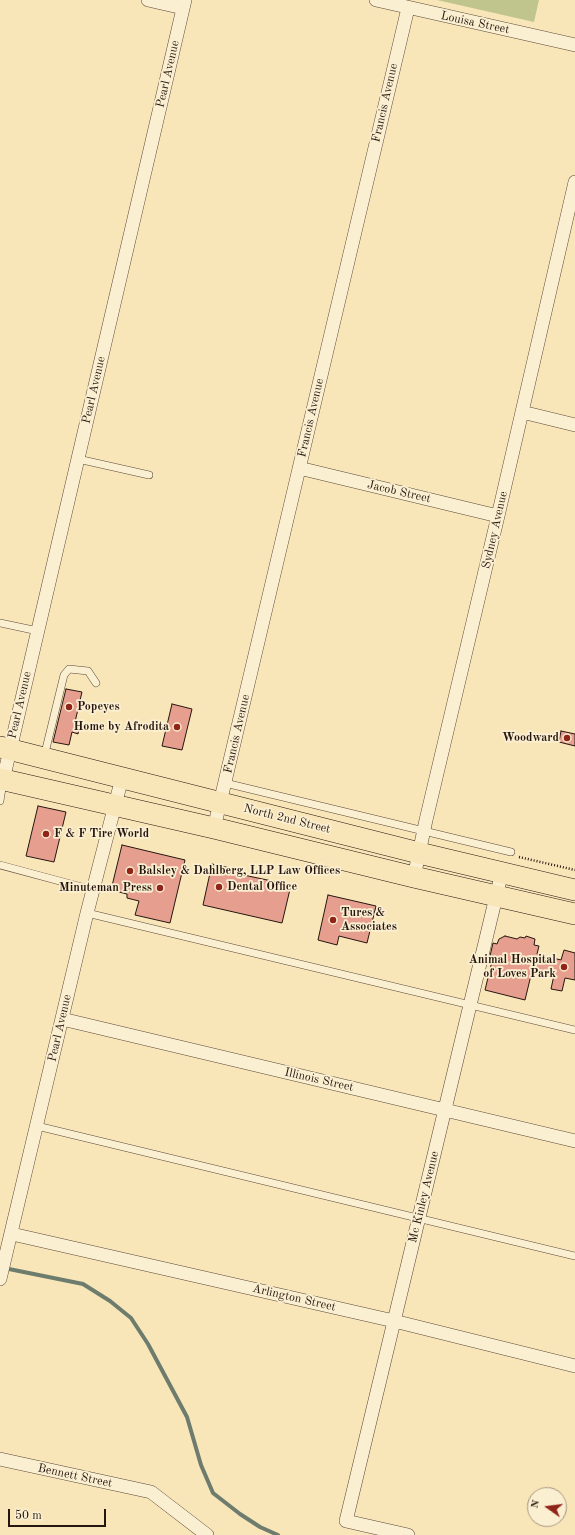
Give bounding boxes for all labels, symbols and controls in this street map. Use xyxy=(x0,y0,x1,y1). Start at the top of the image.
street label: Louisa Street xyxy=(439,9,511,37)
street label: Pearl Avenue xyxy=(153,39,183,109)
street label: Francis Avenue xyxy=(369,62,401,144)
street label: Pearl Avenue xyxy=(79,355,109,425)
street label: Francis Avenue xyxy=(295,377,327,459)
street label: Jacob Street xyxy=(366,478,432,506)
street label: Sydney Avenue xyxy=(479,490,511,570)
street label: Pearl Avenue xyxy=(5,670,35,740)
street label: Francis Avenue xyxy=(221,693,253,775)
place label: Popeyes xyxy=(77,700,120,714)
marker: Popeyes xyxy=(64,702,74,712)
place label: Home by Afrodita xyxy=(73,720,169,734)
marker: Home by Afrodita xyxy=(172,722,182,732)
place label: Woodward xyxy=(502,731,559,745)
marker: Woodward xyxy=(562,733,572,743)
street label: North 2nd Street xyxy=(242,801,332,837)
place label: F & F Tire World xyxy=(54,827,149,841)
marker: F & F Tire World xyxy=(41,829,51,839)
place label: Balsley & Dahlberg, LLP Law Offices xyxy=(138,864,340,878)
marker: Balsley & Dahlberg, LLP Law Offices xyxy=(125,866,135,876)
place label: Dental Office xyxy=(227,880,297,894)
place label: Minuteman Press xyxy=(59,881,152,895)
marker: Dental Office xyxy=(214,882,224,892)
marker: Minuteman Press xyxy=(155,883,165,893)
place label: Tures & Associates xyxy=(341,906,397,934)
marker: Tures & Associates xyxy=(328,915,338,925)
place label: Animal Hospital of Loves Park xyxy=(469,953,556,981)
marker: Animal Hospital of Loves Park xyxy=(559,962,569,972)
street label: Pearl Avenue xyxy=(45,993,75,1063)
street label: Illinois Street xyxy=(283,1065,355,1095)
street label: Mc Kinley Avenue xyxy=(406,1150,442,1244)
street label: Arlington Street xyxy=(251,1281,337,1315)
street label: Bennett Street xyxy=(36,1461,114,1491)
north arrow xyxy=(527,1487,567,1527)
text: N xyxy=(529,1499,542,1510)
scale bar xyxy=(10,1501,108,1527)
text: 50 m xyxy=(15,1510,42,1522)

